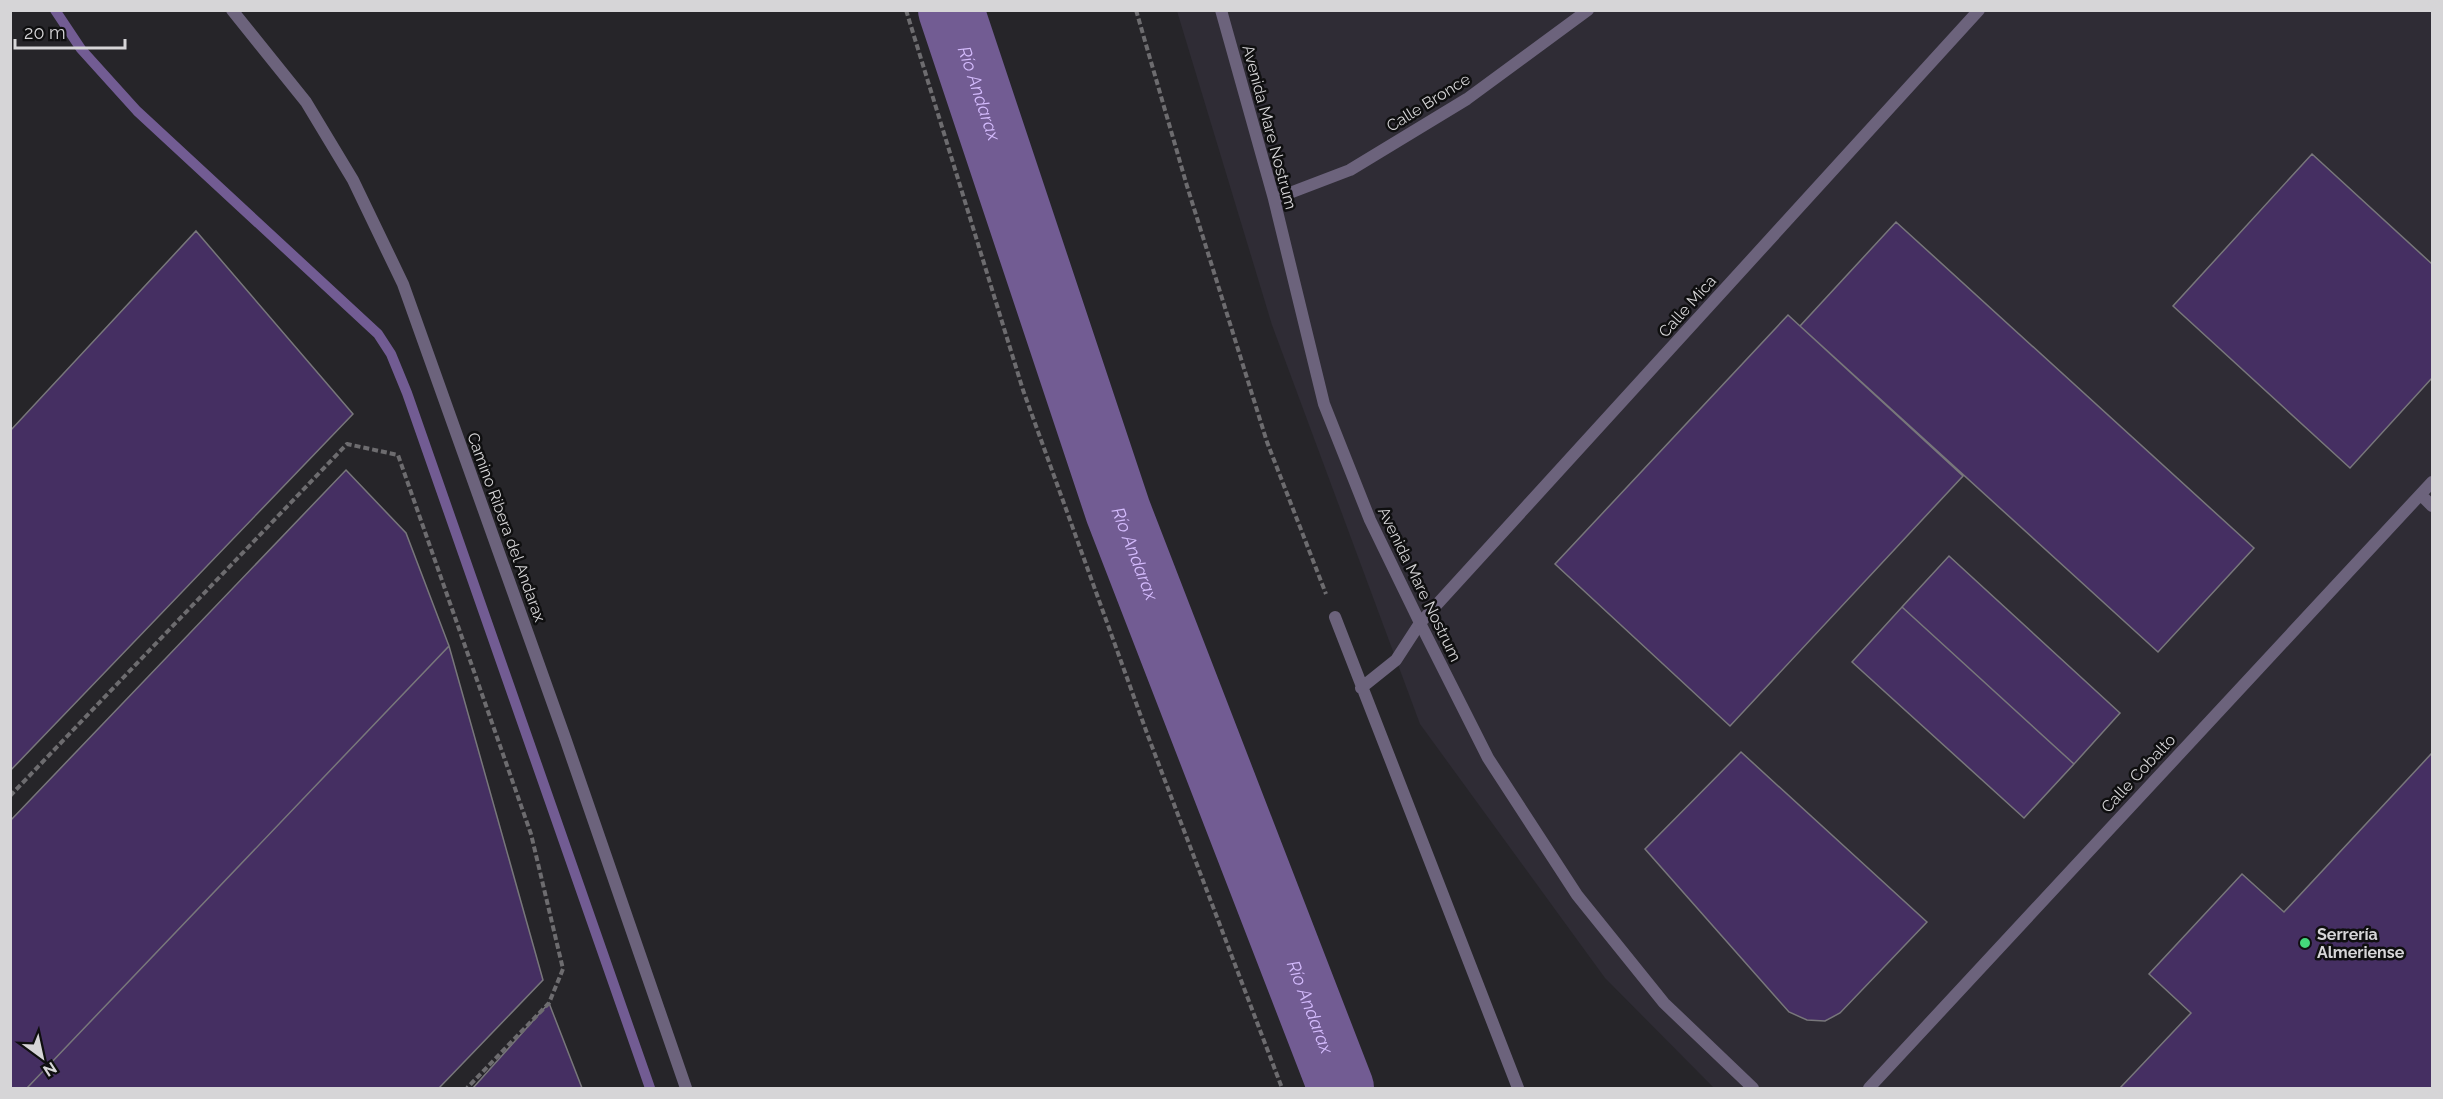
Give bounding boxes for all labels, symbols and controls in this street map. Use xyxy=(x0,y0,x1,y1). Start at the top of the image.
scale bar xyxy=(15,12,124,50)
text: 20 m xyxy=(24,22,66,43)
water label: Río Andarax xyxy=(954,43,1005,144)
street label: Avenida Mare Nostrum xyxy=(1238,43,1301,212)
street label: Calle Bronce xyxy=(1383,69,1474,136)
street label: Calle Mica xyxy=(1655,271,1720,341)
street label: Camino Ribera del Andarax xyxy=(463,430,550,625)
water label: Río Andarax xyxy=(1108,504,1163,604)
street label: Avenida Mare Nostrum xyxy=(1374,504,1465,665)
street label: Calle Cobalto xyxy=(2097,730,2179,816)
place label: Serrería Almeriense xyxy=(2317,925,2405,962)
marker: Serrería Almeriense xyxy=(2298,936,2312,950)
water label: Río Andarax xyxy=(1283,957,1338,1058)
north arrow xyxy=(12,1027,72,1087)
text: N xyxy=(40,1058,60,1080)

